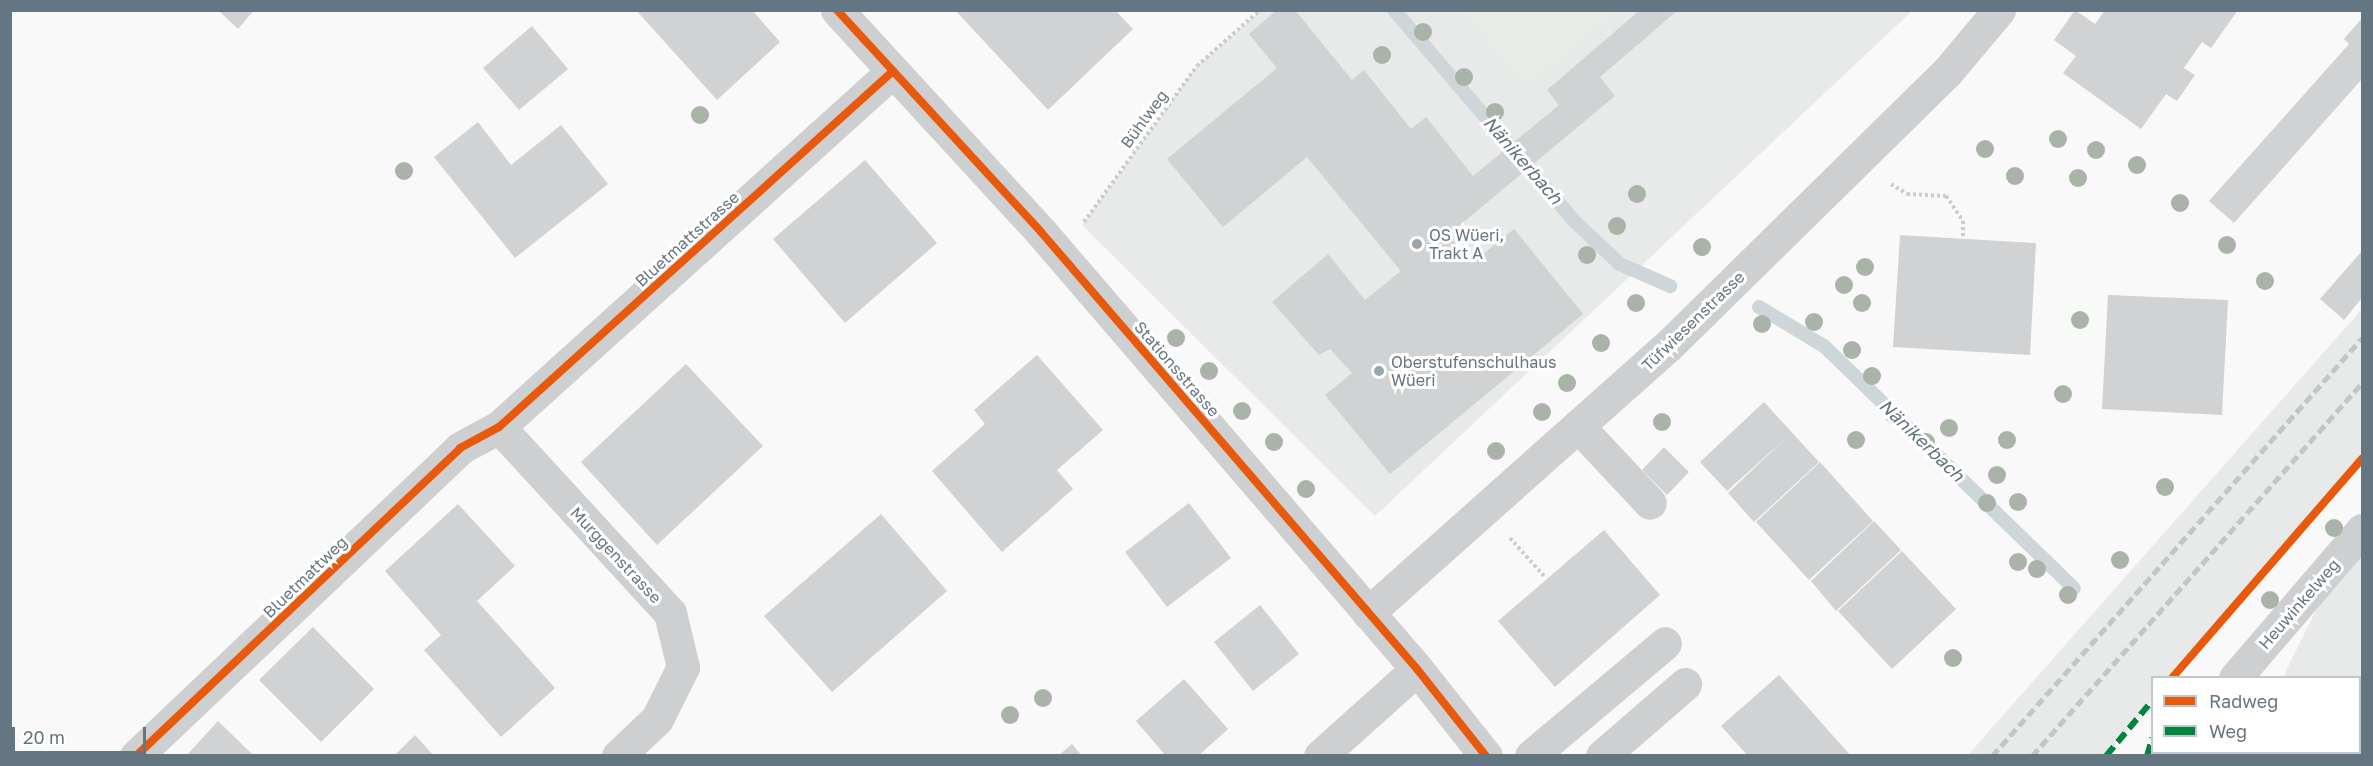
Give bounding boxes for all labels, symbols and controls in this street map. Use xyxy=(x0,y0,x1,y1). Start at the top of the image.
street label: Bühlweg xyxy=(1117,86,1171,152)
water label: Nänikerbach xyxy=(1479,112,1567,208)
street label: Bluetmattstrasse xyxy=(631,187,743,291)
place label: OS Wüeri, Trakt A xyxy=(1429,225,1504,263)
marker: OS Wüeri, Trakt A xyxy=(1410,237,1424,251)
street label: Tüfwiesenstrasse xyxy=(1638,267,1748,375)
street label: Stationsstrasse xyxy=(1130,317,1224,421)
place label: Oberstufenschulhaus Wüeri xyxy=(1391,352,1556,390)
marker: Oberstufenschulhaus Wüeri xyxy=(1372,364,1386,378)
water label: Nänikerbach xyxy=(1875,394,1969,486)
street label: Murggenstrasse xyxy=(567,503,665,607)
street label: Bluetmattweg xyxy=(259,532,351,622)
street label: Heuwinkelweg xyxy=(2255,555,2343,653)
legend xyxy=(2151,676,2361,754)
text: Radweg xyxy=(2209,690,2278,712)
scale bar xyxy=(15,715,148,753)
text: Weg xyxy=(2209,720,2247,742)
text: 20 m xyxy=(23,726,65,748)

